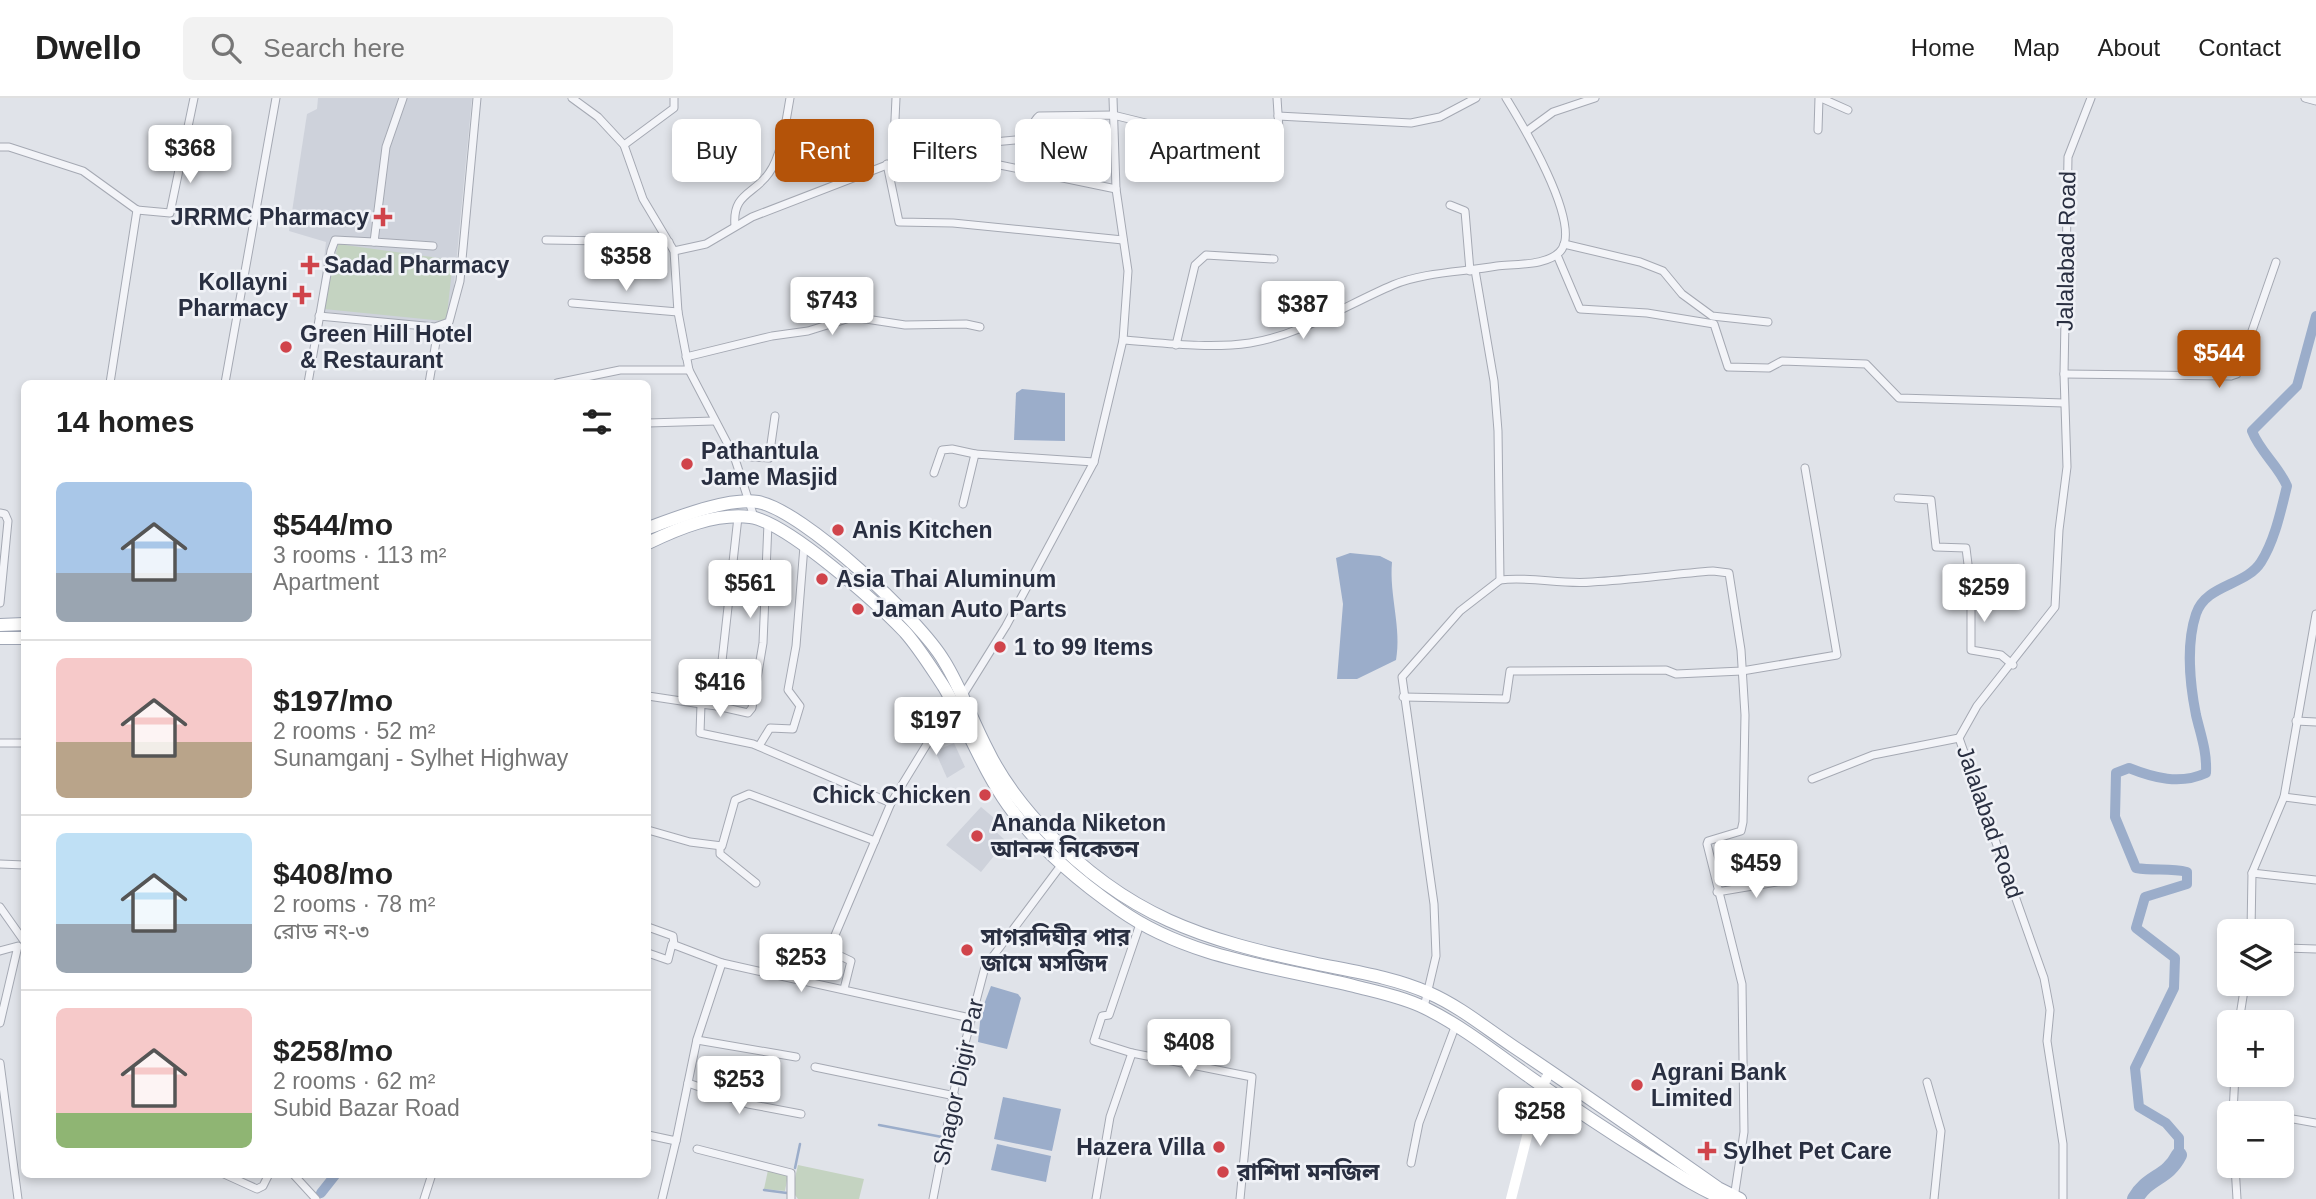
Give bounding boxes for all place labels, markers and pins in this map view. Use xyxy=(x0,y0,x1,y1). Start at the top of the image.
pin: $368 xyxy=(149,126,231,185)
place label: JRRMC Pharmacy xyxy=(171,204,369,230)
marker: JRRMC Pharmacy xyxy=(375,209,391,225)
pin: $358 xyxy=(585,234,667,293)
place label: Sadad Pharmacy xyxy=(324,252,510,278)
marker: Sadad Pharmacy xyxy=(302,257,318,273)
place label: Kollayni Pharmacy xyxy=(178,269,288,321)
pin: $743 xyxy=(791,278,873,337)
pin: $387 xyxy=(1262,282,1344,341)
marker: Kollayni Pharmacy xyxy=(294,287,310,303)
place label: Green Hill Hotel & Restaurant xyxy=(300,321,473,373)
pin: $544 xyxy=(2178,330,2260,390)
marker: Green Hill Hotel & Restaurant xyxy=(278,339,294,355)
place label: Pathantula Jame Masjid xyxy=(701,438,838,490)
marker: Pathantula Jame Masjid xyxy=(679,456,695,472)
place label: Anis Kitchen xyxy=(852,517,993,543)
marker: Anis Kitchen xyxy=(830,522,846,538)
pin: $561 xyxy=(709,560,791,620)
pin: $259 xyxy=(1943,564,2025,624)
place label: Asia Thai Aluminum xyxy=(836,566,1056,592)
marker: Asia Thai Aluminum xyxy=(814,571,830,587)
place label: Jaman Auto Parts xyxy=(872,596,1067,622)
marker: Jaman Auto Parts xyxy=(850,601,866,617)
place label: 1 to 99 Items xyxy=(1014,634,1153,660)
marker: 1 to 99 Items xyxy=(992,639,1008,655)
pin: $416 xyxy=(679,660,761,719)
pin: $197 xyxy=(895,698,977,757)
place label: Chick Chicken xyxy=(813,782,971,808)
marker: Chick Chicken xyxy=(977,787,993,803)
place label: Ananda Niketon আনন্দ নিকেতন xyxy=(990,810,1166,862)
marker: Ananda Niketon আনন্দ নিকেতন xyxy=(969,828,985,844)
pin: $459 xyxy=(1715,840,1797,900)
place label: সাগরদিঘীর পার জামে মসজিদ xyxy=(980,923,1131,976)
pin: $253 xyxy=(760,934,842,994)
marker: সাগরদিঘীর পার জামে মসজিদ xyxy=(959,942,975,958)
pin: $408 xyxy=(1148,1020,1230,1079)
pin: $253 xyxy=(698,1056,780,1116)
place label: Agrani Bank Limited xyxy=(1651,1059,1787,1111)
marker: Agrani Bank Limited xyxy=(1629,1077,1645,1093)
pin: $258 xyxy=(1499,1088,1581,1148)
place label: Hazera Villa xyxy=(1076,1134,1205,1160)
place label: Sylhet Pet Care xyxy=(1723,1138,1892,1164)
marker: Hazera Villa xyxy=(1211,1139,1227,1155)
marker: Sylhet Pet Care xyxy=(1697,1141,1717,1161)
place label: রাশিদা মনজিল xyxy=(1236,1158,1380,1185)
marker: রাশিদা মনজিল xyxy=(1215,1164,1231,1180)

